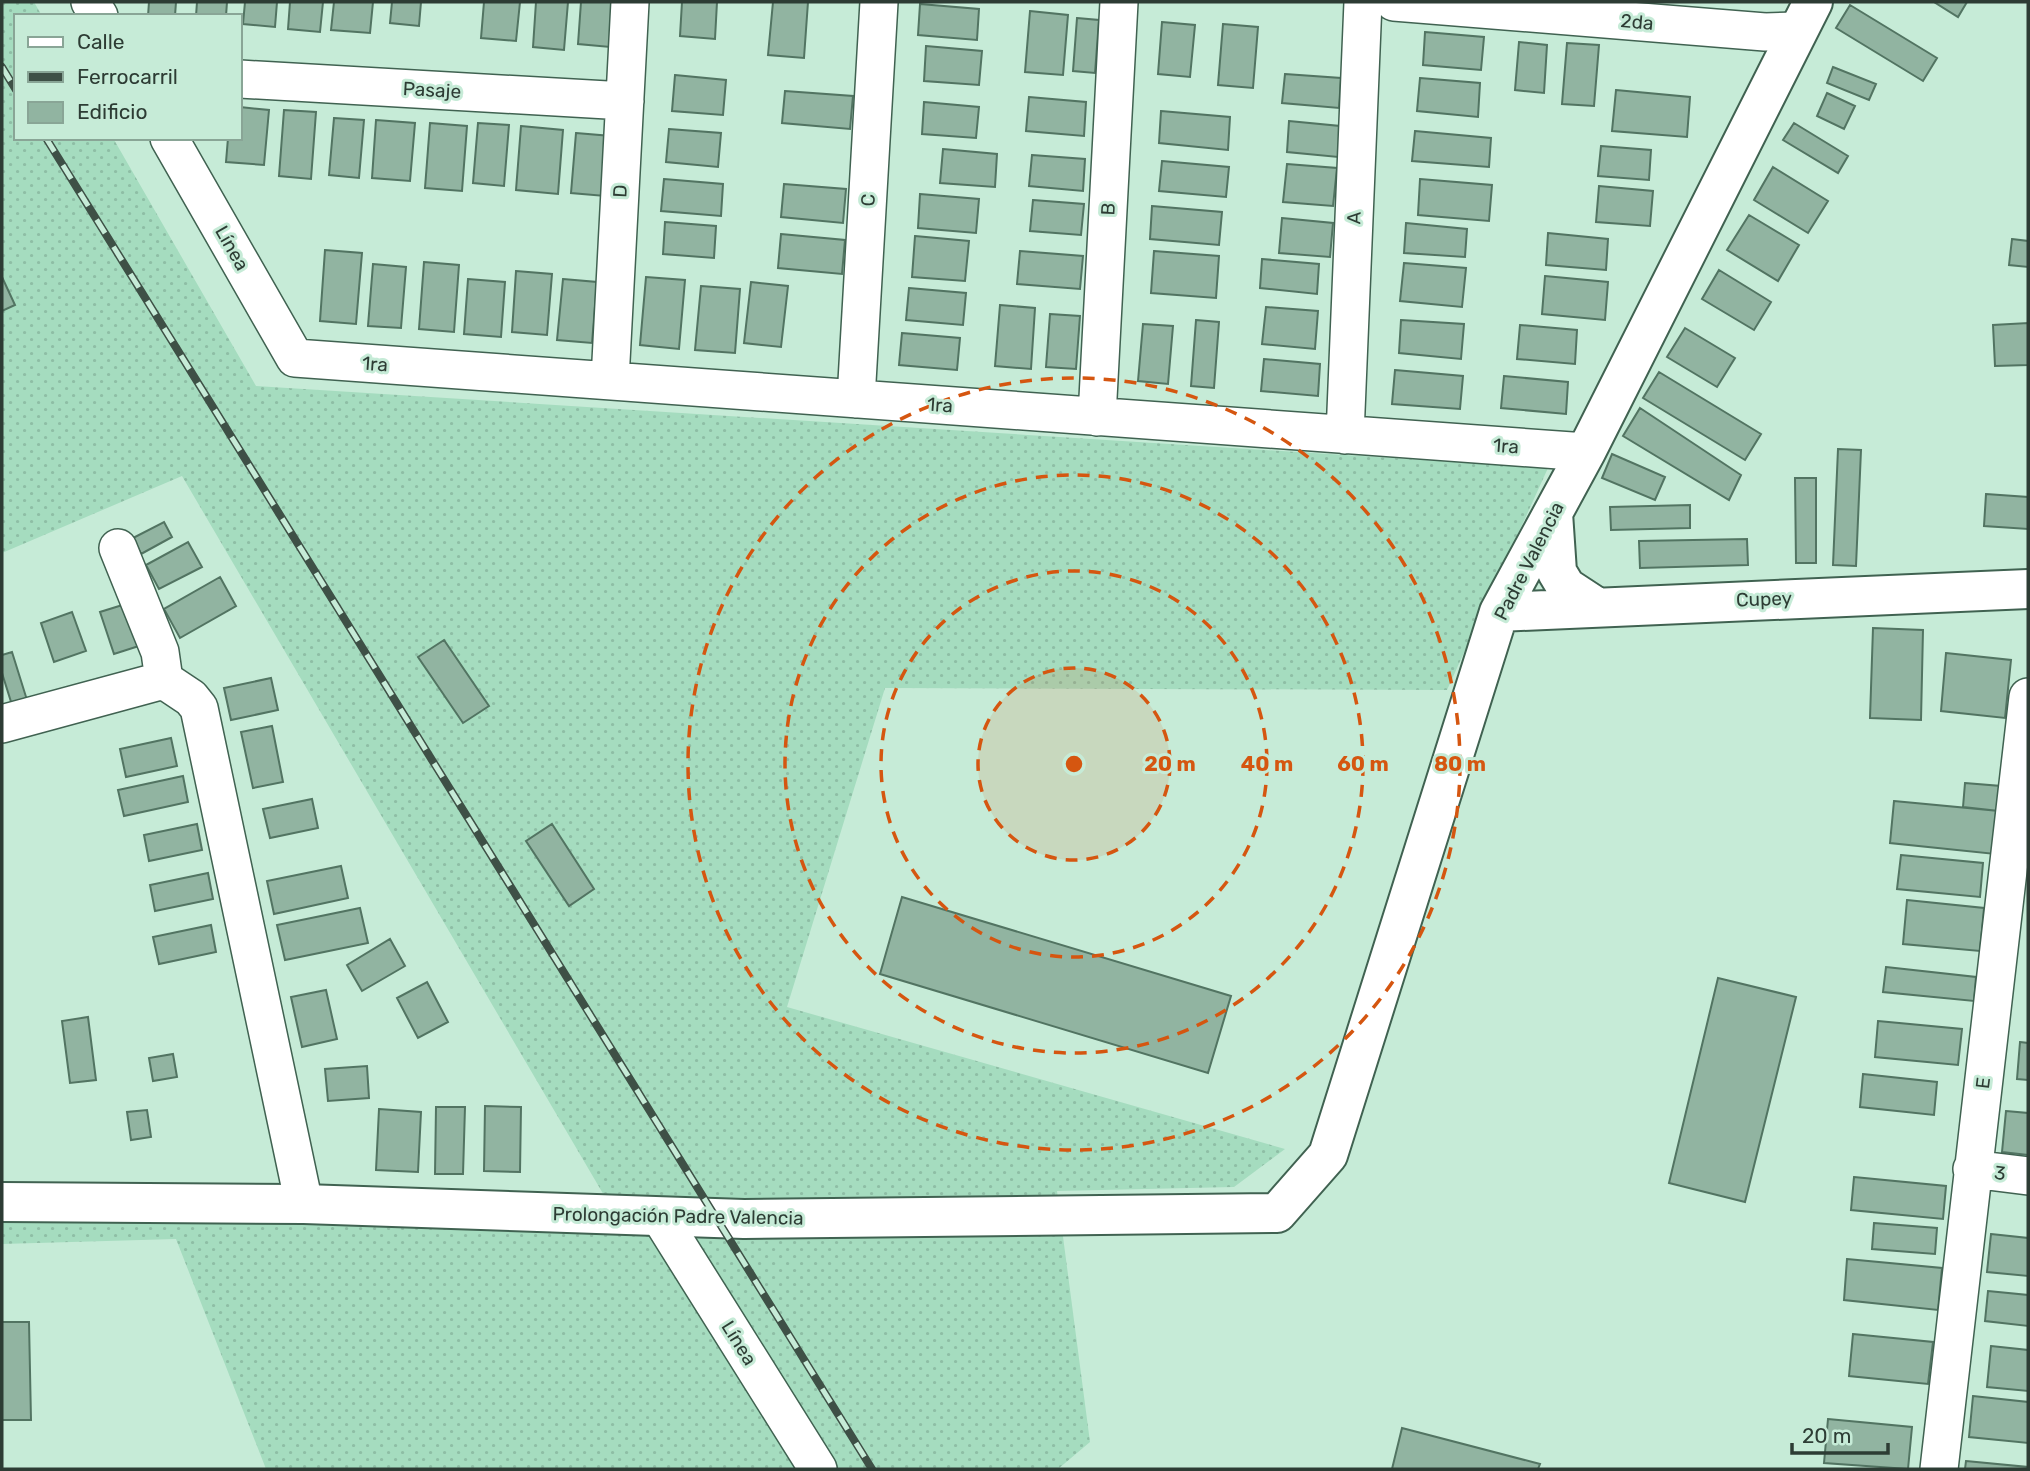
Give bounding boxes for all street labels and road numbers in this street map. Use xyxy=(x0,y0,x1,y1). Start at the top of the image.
street label: 2da xyxy=(1620,9,1654,35)
street label: Pasaje xyxy=(402,77,462,103)
street label: D xyxy=(608,184,632,198)
street label: C xyxy=(856,193,880,207)
street label: B xyxy=(1096,202,1120,216)
street label: A xyxy=(1342,211,1366,225)
street label: Línea xyxy=(210,221,254,275)
street label: 1ra xyxy=(361,352,389,376)
street label: 1ra xyxy=(926,393,954,417)
street label: 1ra xyxy=(1492,434,1520,458)
street label: Padre Valencia xyxy=(1489,498,1569,624)
street label: Cupey xyxy=(1736,587,1792,611)
street label: E xyxy=(1971,1076,1995,1090)
street label: 3 xyxy=(1993,1161,2007,1185)
street label: Prolongación Padre Valencia xyxy=(552,1202,804,1230)
street label: Línea xyxy=(717,1317,761,1369)

